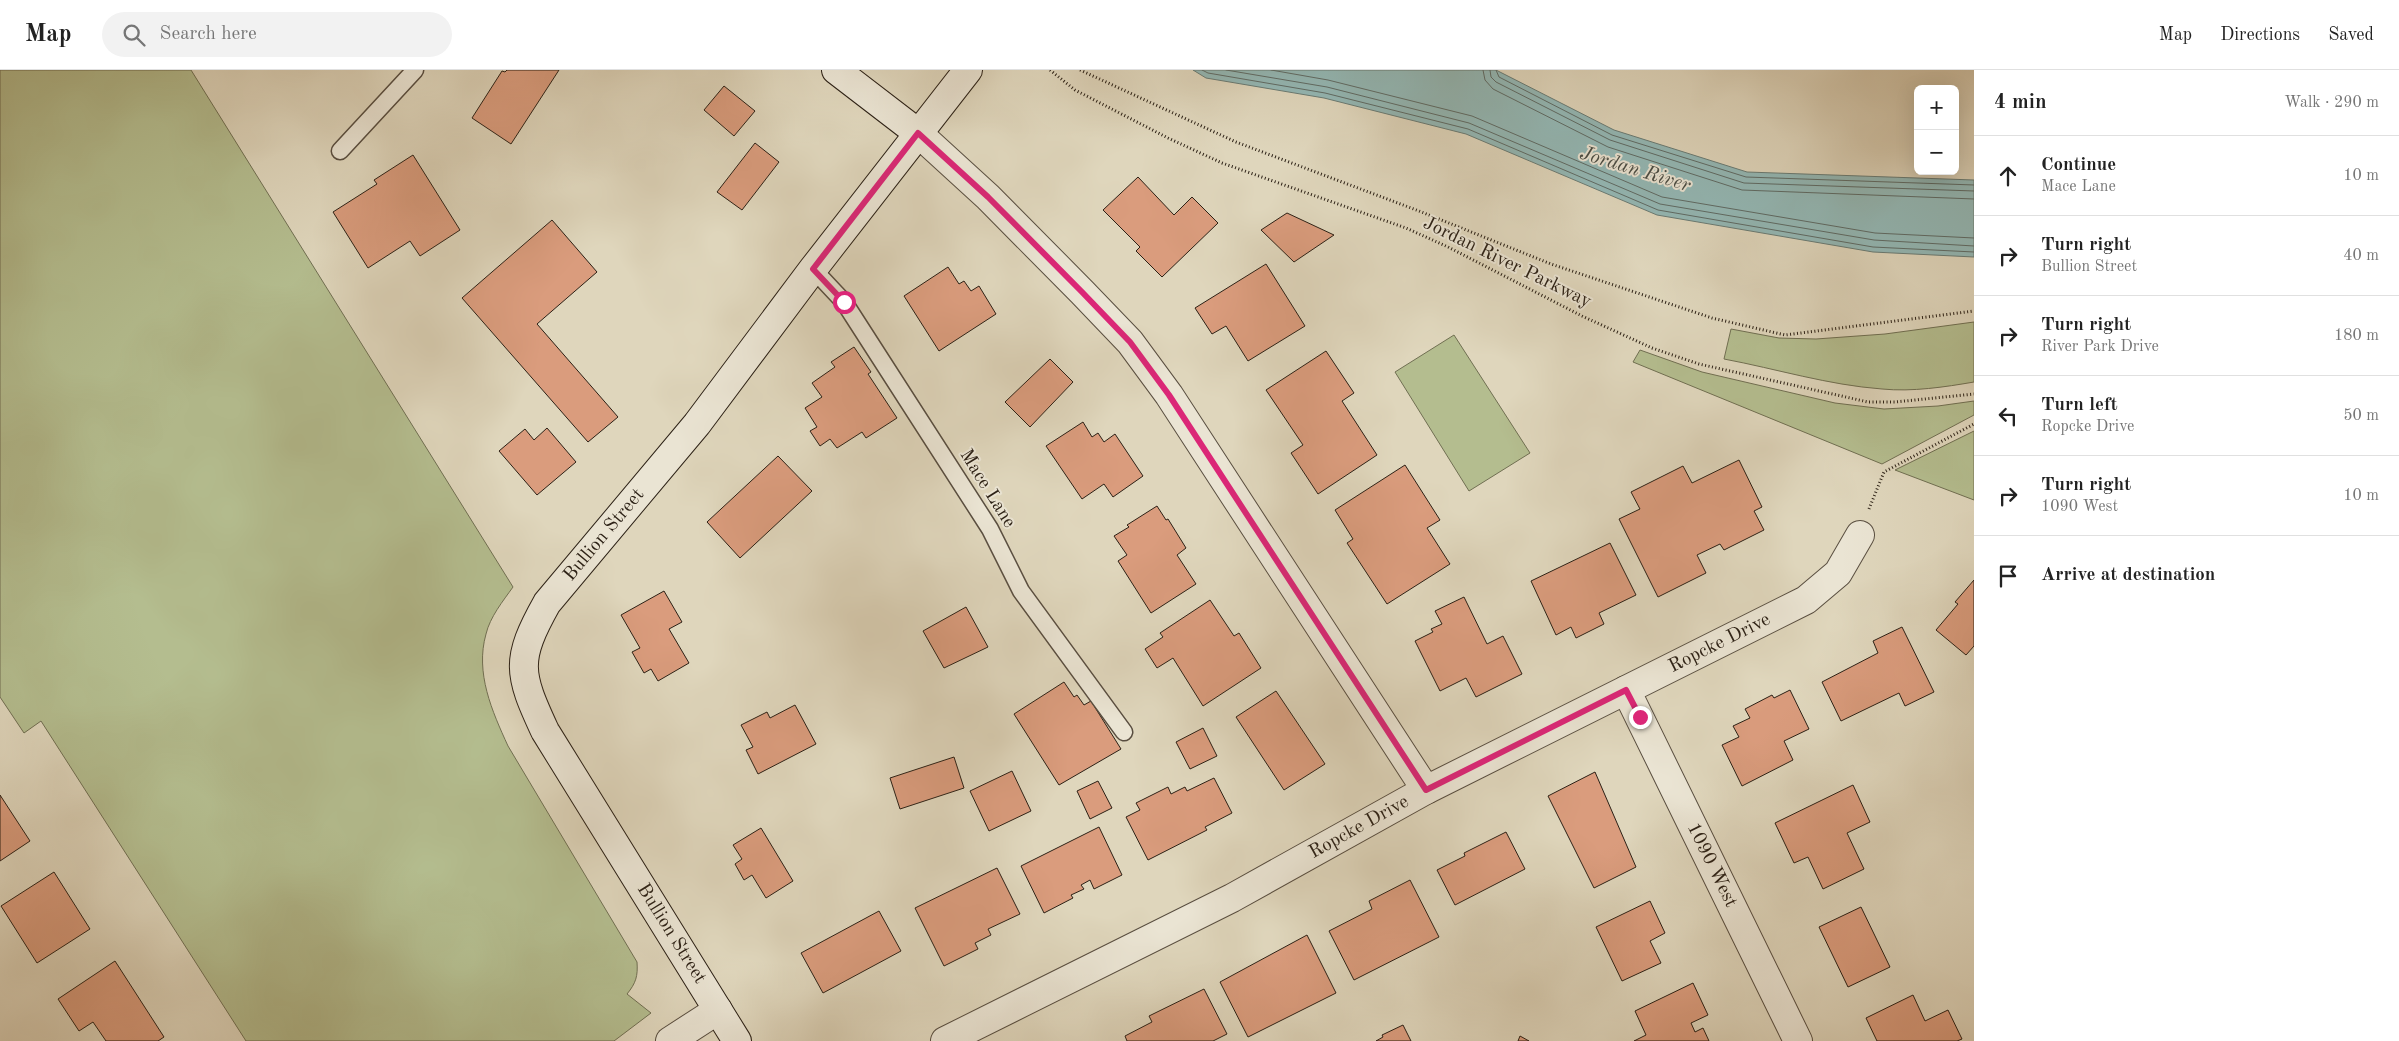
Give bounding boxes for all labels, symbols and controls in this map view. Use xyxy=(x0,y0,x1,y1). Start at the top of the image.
search box xyxy=(102,12,452,57)
icon: search xyxy=(120,21,148,49)
text: Map xyxy=(25,23,72,47)
text: Search here xyxy=(160,25,257,44)
text: Map xyxy=(2159,26,2192,44)
text: Directions xyxy=(2220,26,2300,44)
text: Saved xyxy=(2328,26,2374,44)
map controls xyxy=(1914,85,1959,175)
button: + xyxy=(1914,85,1959,130)
text: 4 min xyxy=(1994,92,2047,113)
text: Walk · 290 m xyxy=(2284,95,2379,111)
button: − xyxy=(1914,130,1959,175)
water label: Jordan River xyxy=(1577,144,1693,196)
text: Continue xyxy=(2041,156,2116,175)
icon: ahead xyxy=(1994,162,2022,190)
text: 10 m xyxy=(2343,168,2379,184)
text: Mace Lane xyxy=(2041,179,2116,195)
street label: Jordan River Parkway xyxy=(1420,214,1594,312)
text: Turn right xyxy=(2041,236,2131,255)
icon: right xyxy=(1994,242,2022,270)
text: 40 m xyxy=(2343,248,2379,264)
text: Bullion Street xyxy=(2041,259,2137,275)
route start xyxy=(833,291,856,314)
text: Turn right xyxy=(2041,316,2131,335)
icon: right xyxy=(1994,322,2022,350)
text: 180 m xyxy=(2334,328,2379,344)
text: River Park Drive xyxy=(2041,339,2159,355)
text: Turn left xyxy=(2041,396,2118,415)
icon: left xyxy=(1994,402,2022,430)
text: 50 m xyxy=(2343,408,2379,424)
text: Ropcke Drive xyxy=(2041,419,2134,435)
street label: Mace Lane xyxy=(955,446,1019,532)
text: Turn right xyxy=(2041,476,2131,495)
icon: right xyxy=(1994,482,2022,510)
street label: Bullion Street xyxy=(560,485,648,585)
text: 10 m xyxy=(2343,488,2379,504)
text: 1090 West xyxy=(2041,499,2118,515)
icon: arrive xyxy=(1994,562,2022,590)
text: Arrive at destination xyxy=(2041,566,2215,585)
street label: Ropcke Drive xyxy=(1666,610,1773,676)
route end xyxy=(1629,706,1652,729)
street label: Ropcke Drive xyxy=(1306,792,1412,863)
street label: 1090 West xyxy=(1683,820,1740,910)
street label: Bullion Street xyxy=(633,881,709,987)

